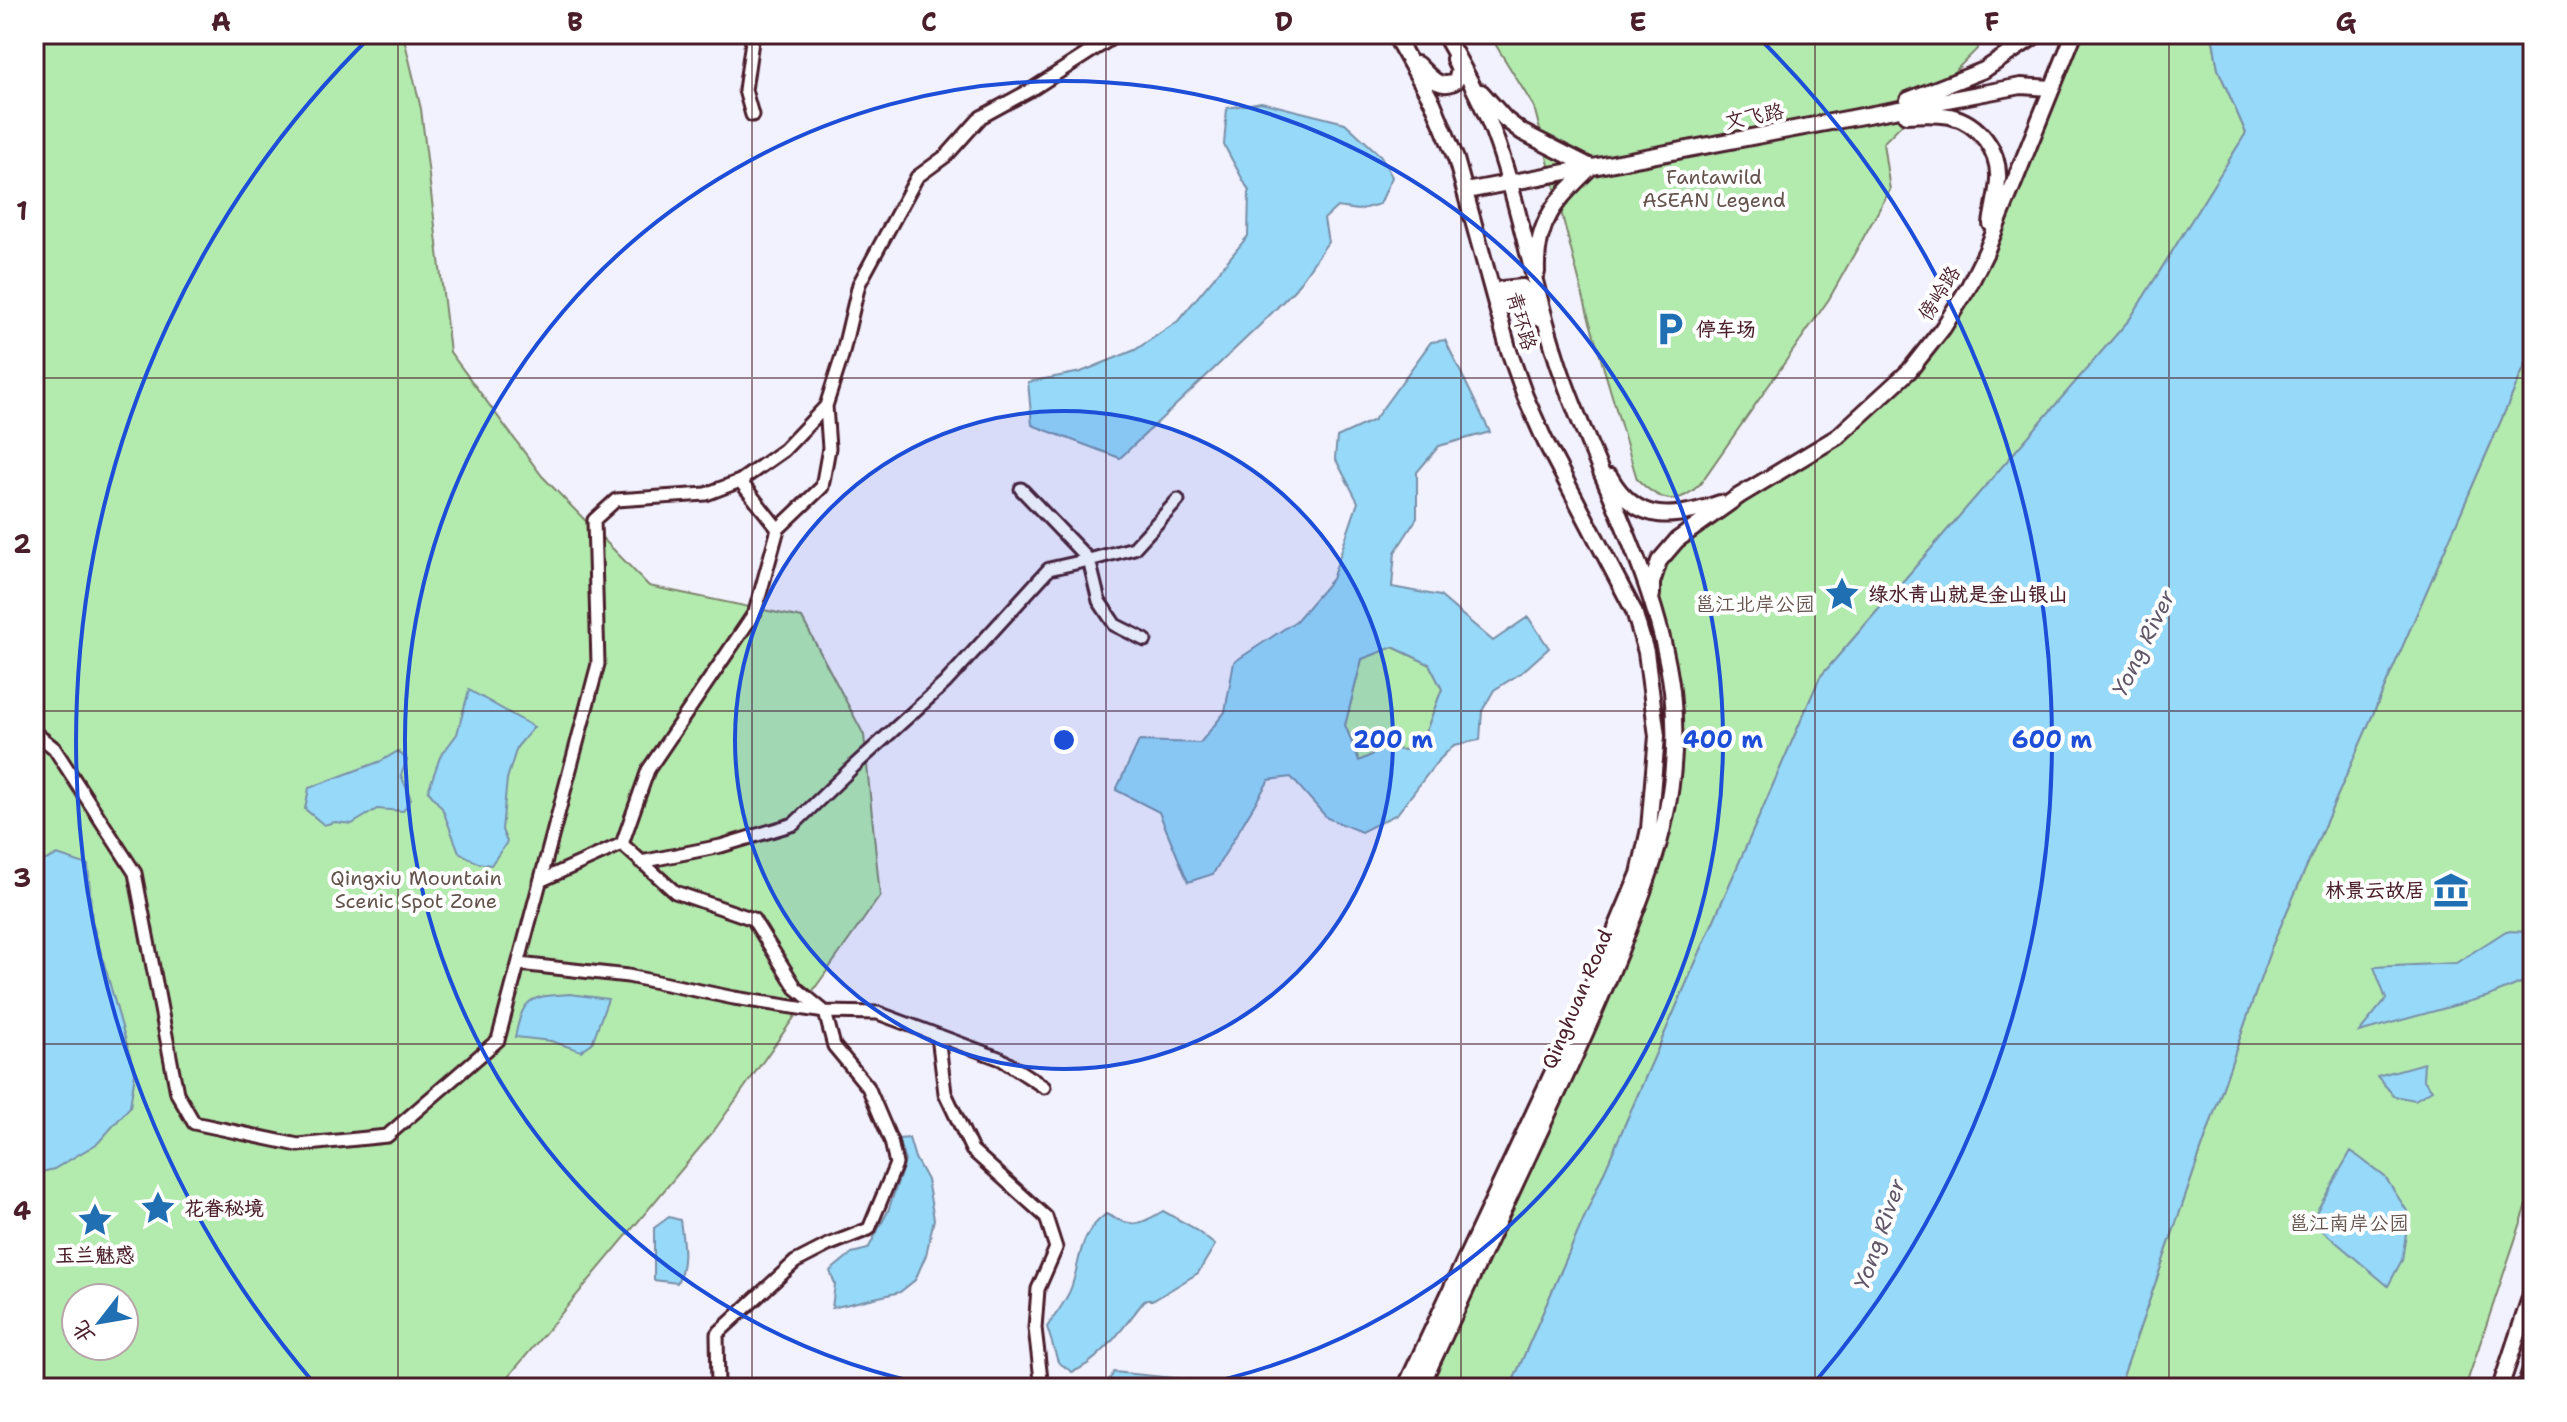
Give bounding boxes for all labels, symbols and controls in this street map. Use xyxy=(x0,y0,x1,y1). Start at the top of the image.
text: A xyxy=(211,4,231,39)
text: B xyxy=(567,4,583,39)
text: C xyxy=(921,4,937,39)
text: D xyxy=(1275,4,1293,39)
text: E xyxy=(1629,4,1647,39)
text: F xyxy=(1984,4,2000,39)
text: G xyxy=(2336,4,2357,39)
street label: 文飞路 xyxy=(1722,97,1787,134)
park label: Fantawild ASEAN Legend xyxy=(1642,164,1786,213)
text: 1 xyxy=(16,193,28,228)
street label: 傍岭路 xyxy=(1912,260,1966,325)
street label: 青环路 xyxy=(1501,289,1543,354)
parking icon: 停车场 xyxy=(1651,310,1689,348)
place label: 停车场 xyxy=(1696,316,1756,342)
text: 2 xyxy=(13,526,31,561)
place icon: 绿水青山就是金山银山 xyxy=(1823,575,1861,613)
place label: 绿水青山就是金山银山 xyxy=(1868,581,2068,607)
water label: Yong River xyxy=(2105,585,2182,701)
park label: 邕江北岸公园 xyxy=(1695,591,1815,617)
text: 200 m xyxy=(1353,724,1433,756)
text: 400 m xyxy=(1683,724,1763,756)
text: 600 m xyxy=(2012,724,2092,756)
centre of rings xyxy=(1050,726,1078,754)
text: 3 xyxy=(13,860,31,895)
park label: Qingxiu Mountain Scenic Spot Zone xyxy=(330,865,502,914)
museum icon: 林景云故居 xyxy=(2432,871,2470,909)
place label: 林景云故居 xyxy=(2325,877,2425,903)
street label: Qinghuan Road xyxy=(1536,925,1618,1073)
water label: Yong River xyxy=(1847,1175,1912,1293)
place icon: 花眷秘境 xyxy=(139,1189,177,1227)
text: 4 xyxy=(13,1193,31,1228)
place label: 花眷秘境 xyxy=(184,1195,264,1221)
place icon: 玉兰魅惑 xyxy=(76,1201,114,1239)
park label: 邕江南岸公园 xyxy=(2289,1210,2409,1236)
place label: 玉兰魅惑 xyxy=(55,1242,135,1268)
north arrow xyxy=(60,1282,140,1362)
text: 北 xyxy=(65,1315,101,1349)

